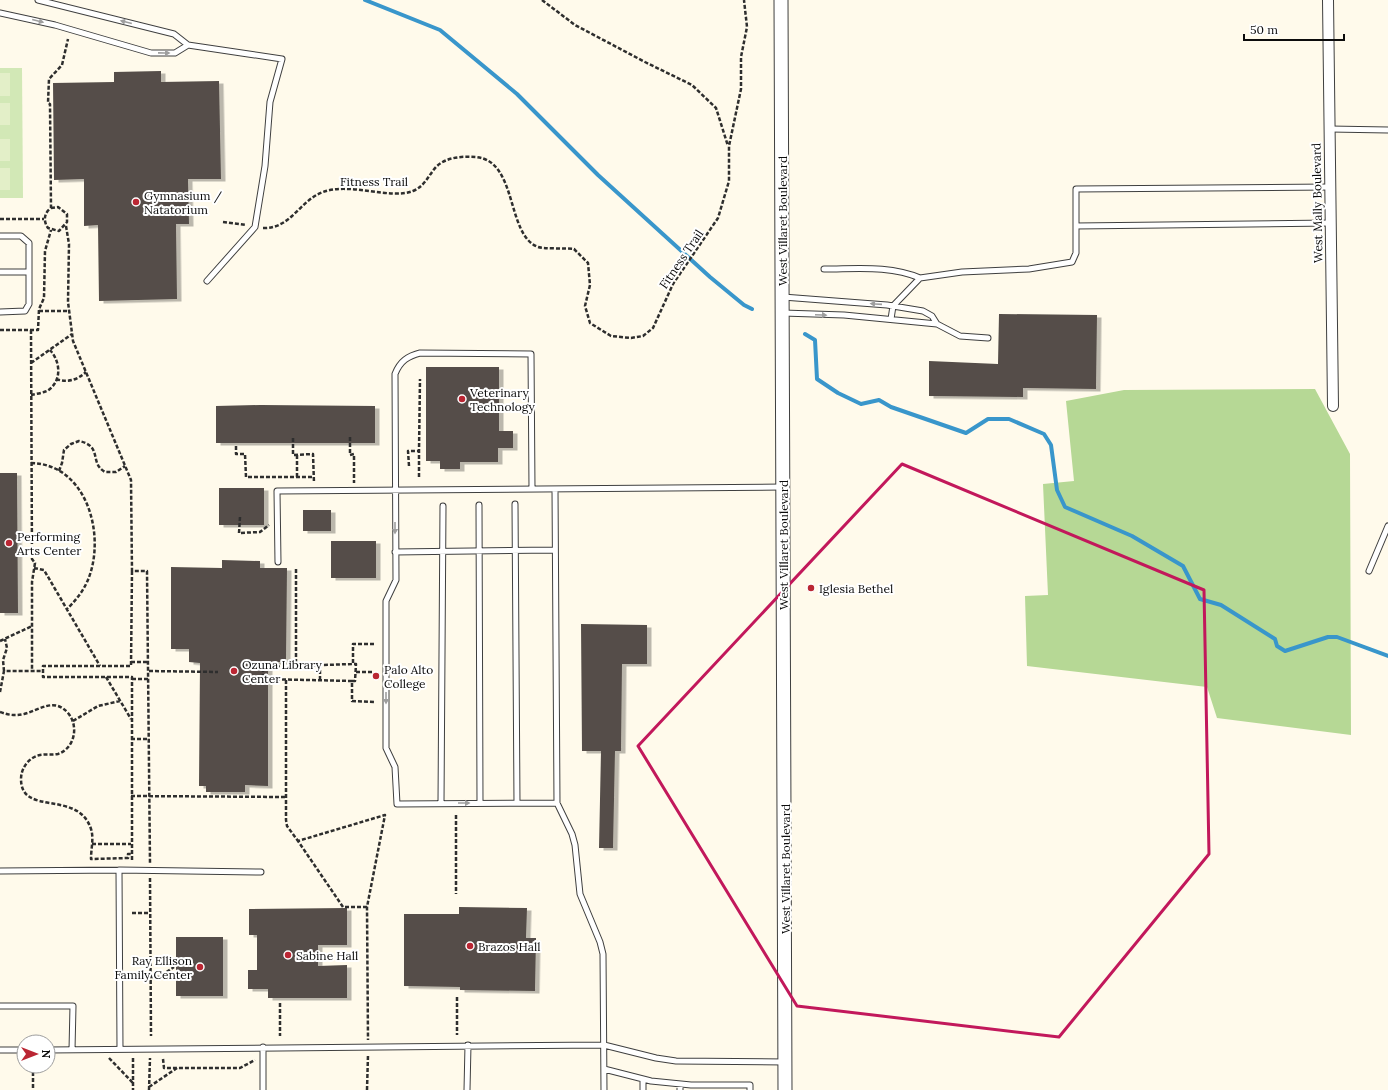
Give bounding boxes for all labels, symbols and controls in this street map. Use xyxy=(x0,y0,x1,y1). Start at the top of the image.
scale bar xyxy=(1244,16,1344,42)
one-way arrow xyxy=(32,18,44,24)
one-way arrow xyxy=(120,19,132,25)
text: 50 m xyxy=(1250,22,1278,37)
one-way arrow xyxy=(158,50,170,57)
street label: West Mally Boulevard xyxy=(1308,143,1326,263)
street label: West Villaret Boulevard xyxy=(775,156,790,286)
street label: Fitness Trail xyxy=(340,174,408,189)
place label: Gymnasium / Natatorium xyxy=(144,188,223,217)
marker: Gymnasium / Natatorium xyxy=(131,197,141,207)
street label: Fitness Trail xyxy=(656,227,706,291)
one-way arrow xyxy=(870,301,883,308)
one-way arrow xyxy=(815,311,827,318)
place label: Veterinary Technology xyxy=(469,385,536,414)
marker: Veterinary Technology xyxy=(457,394,467,404)
street label: West Villaret Boulevard xyxy=(776,480,791,610)
one-way arrow xyxy=(392,522,398,535)
place label: Performing Arts Center xyxy=(16,529,82,558)
marker: Performing Arts Center xyxy=(4,538,14,548)
place label: Iglesia Bethel xyxy=(819,581,893,596)
marker: Iglesia Bethel xyxy=(806,583,816,593)
place label: Ozuna Library Center xyxy=(242,657,322,686)
place label: Palo Alto College xyxy=(384,662,433,691)
marker: Ozuna Library Center xyxy=(229,666,239,676)
marker: Palo Alto College xyxy=(371,671,381,681)
one-way arrow xyxy=(383,692,389,705)
one-way arrow xyxy=(458,800,471,806)
street label: West Villaret Boulevard xyxy=(778,804,793,934)
place label: Brazos Hall xyxy=(478,939,540,954)
marker: Brazos Hall xyxy=(465,941,475,951)
place label: Sabine Hall xyxy=(296,948,358,963)
marker: Sabine Hall xyxy=(283,950,293,960)
place label: Ray Ellison Family Center xyxy=(115,953,193,982)
marker: Ray Ellison Family Center xyxy=(195,962,205,972)
north arrow xyxy=(16,1034,56,1074)
text: N xyxy=(39,1050,53,1059)

